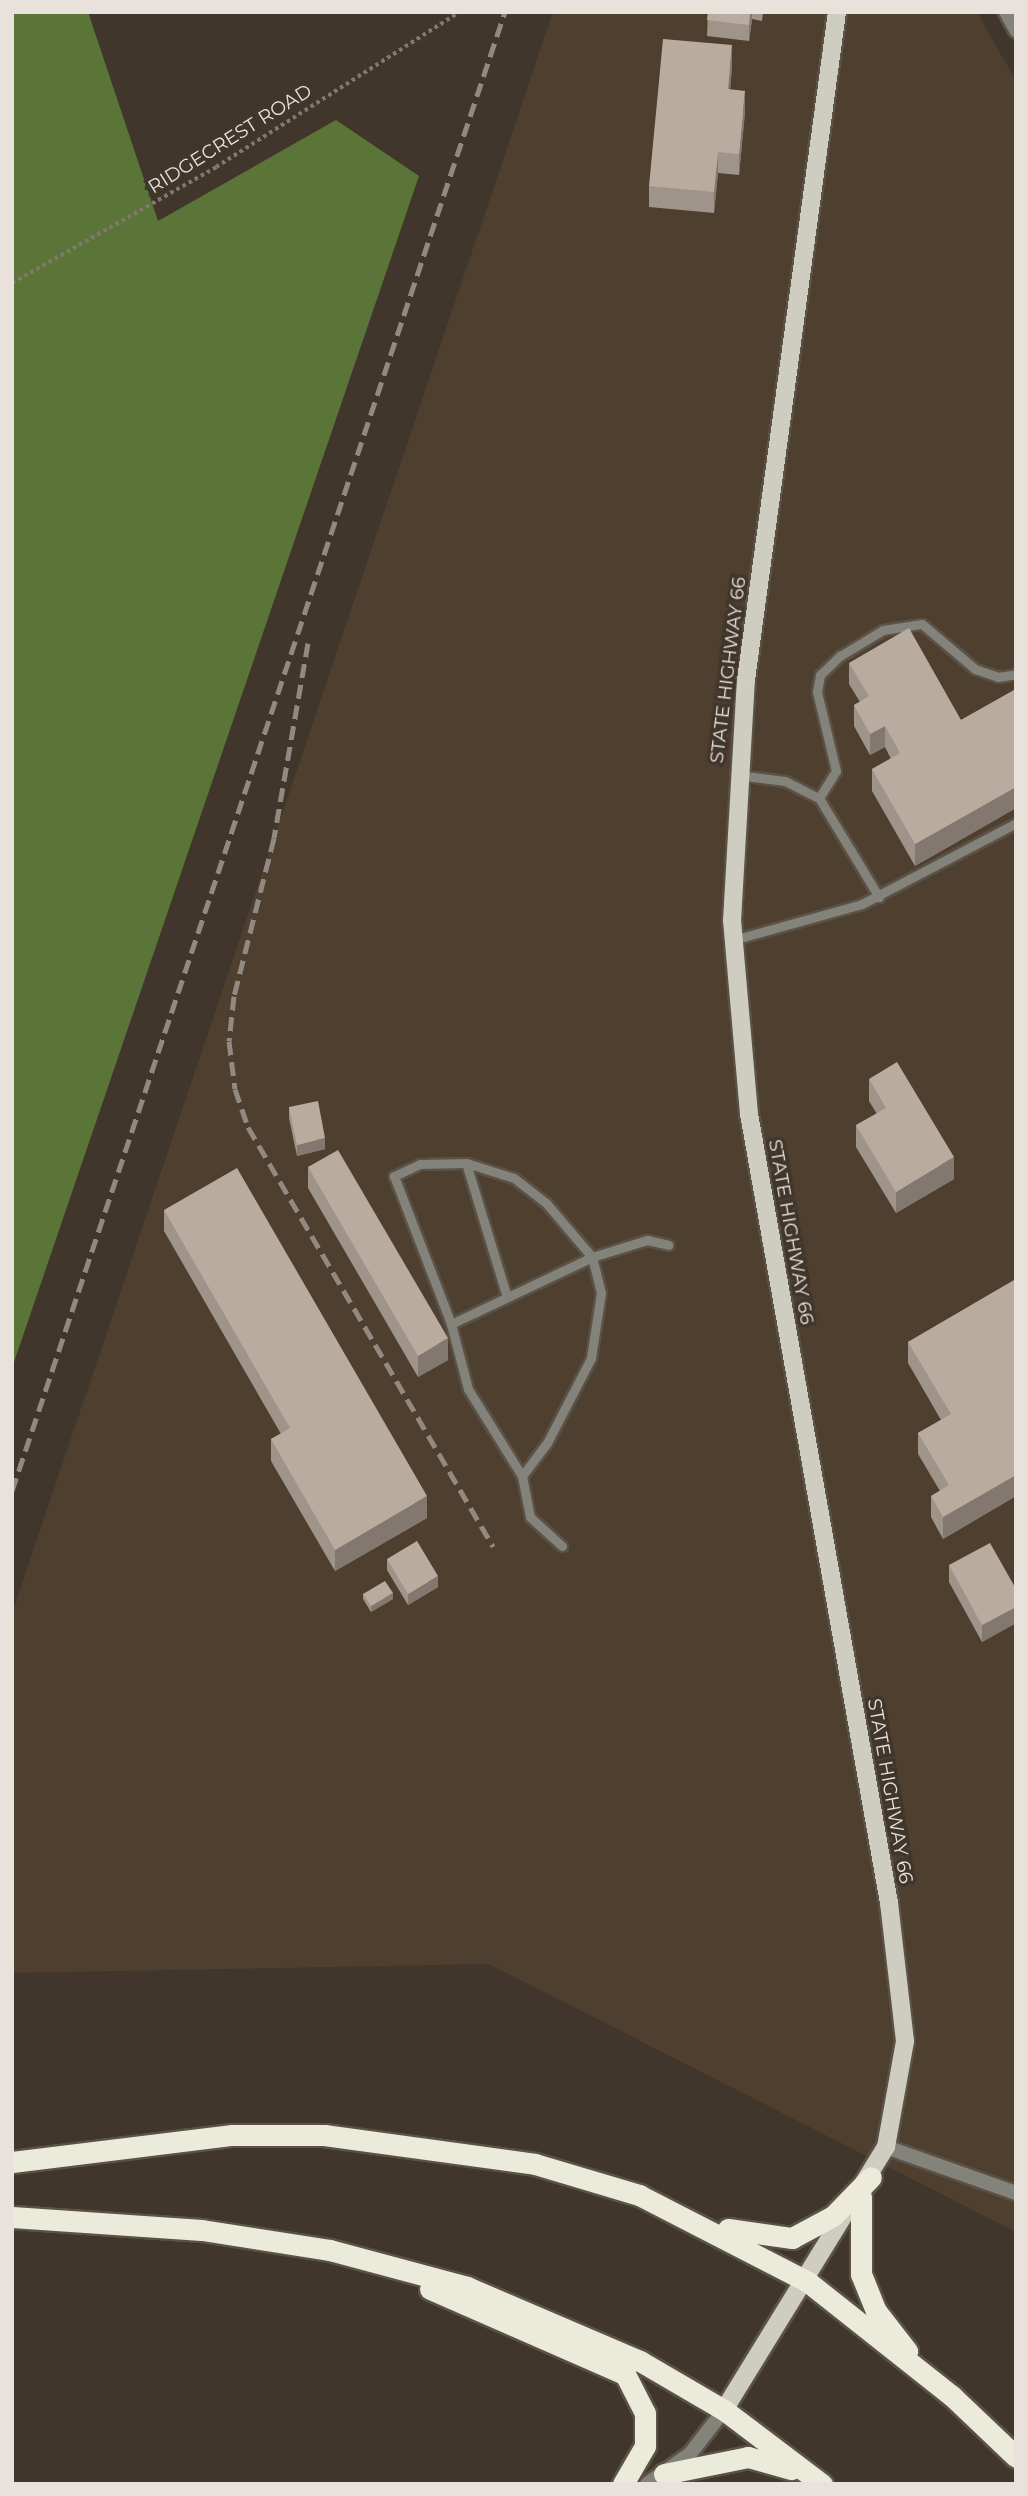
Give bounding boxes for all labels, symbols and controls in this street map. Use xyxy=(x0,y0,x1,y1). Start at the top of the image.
street label: RIDGECREST ROAD xyxy=(144,79,316,199)
street label: STATE HIGHWAY 66 xyxy=(705,575,751,765)
street label: STATE HIGHWAY 66 xyxy=(763,1138,819,1326)
street label: STATE HIGHWAY 66 xyxy=(862,1697,918,1885)

